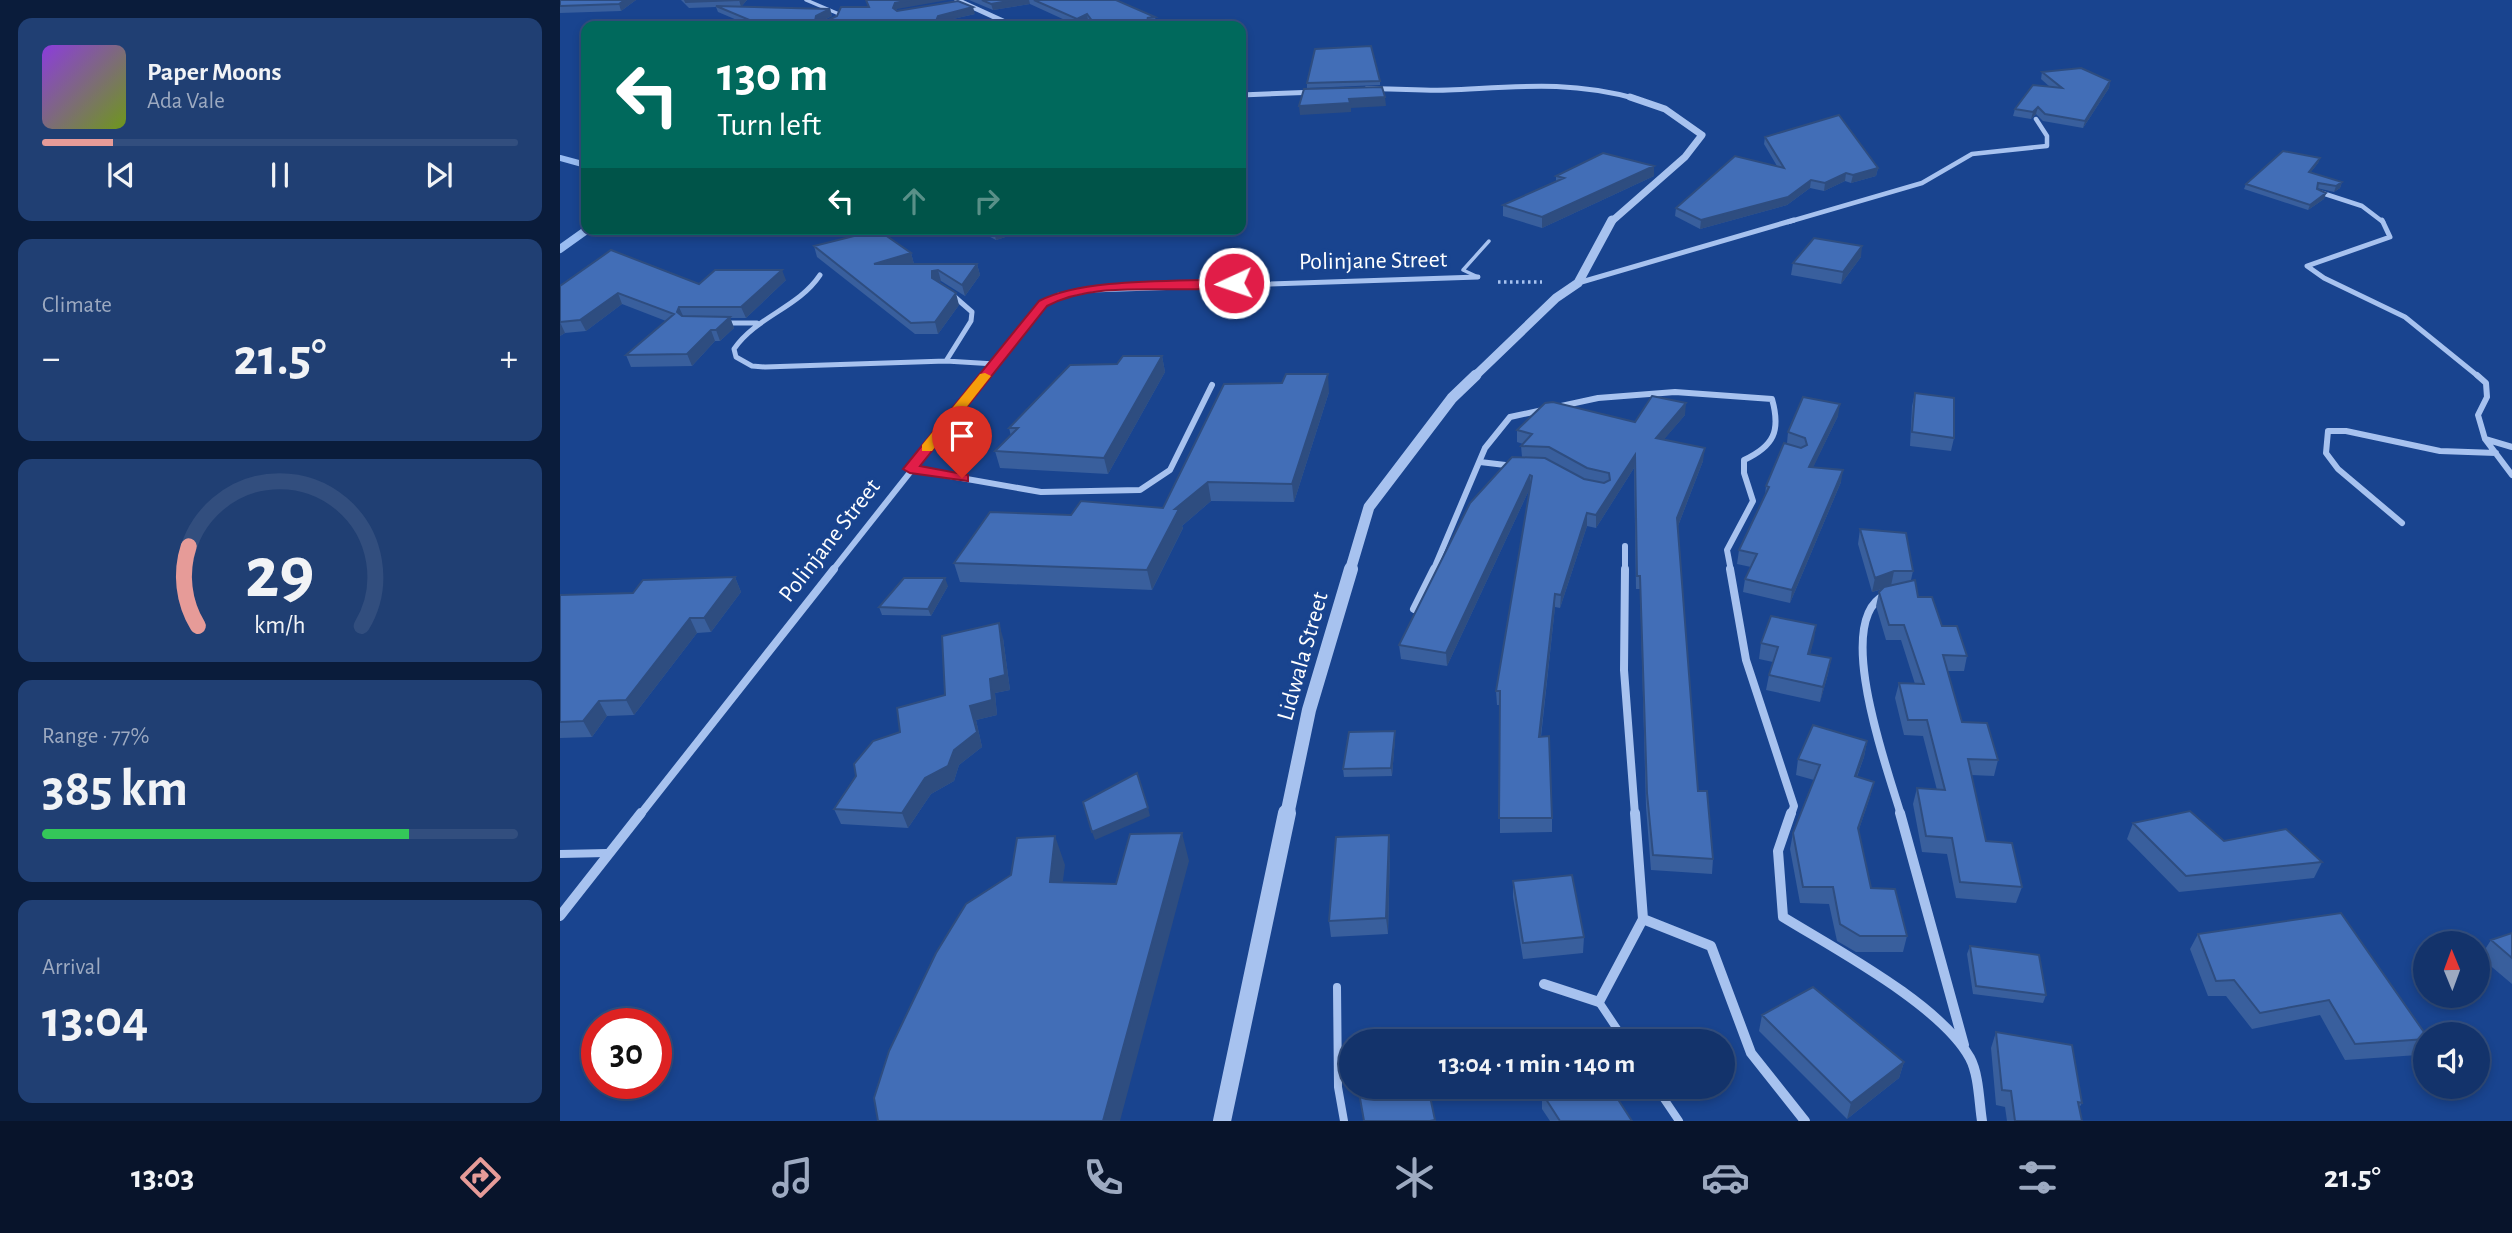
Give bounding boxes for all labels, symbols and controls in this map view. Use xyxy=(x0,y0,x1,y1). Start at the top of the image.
icon: left xyxy=(602,49,693,140)
text: 130 m xyxy=(717,51,828,100)
text: Paper Moons xyxy=(147,59,282,85)
text: Ada Vale xyxy=(147,90,225,113)
text: Turn left xyxy=(717,109,821,141)
icon: previous xyxy=(102,156,140,194)
icon: pause xyxy=(261,156,299,194)
icon: next xyxy=(420,156,458,194)
icon: left xyxy=(822,182,860,220)
icon: ahead xyxy=(895,182,933,220)
icon: right xyxy=(968,182,1006,220)
position arrow xyxy=(1197,246,1271,320)
street label: Polinjane Street xyxy=(1299,248,1448,274)
text: Climate xyxy=(42,294,112,317)
text: 21.5° xyxy=(234,332,326,384)
text: − xyxy=(42,340,60,378)
text: + xyxy=(500,340,518,378)
pin xyxy=(932,406,992,478)
icon: arrive xyxy=(943,417,981,455)
street label: Polinjane Street xyxy=(775,474,885,607)
text: 29 xyxy=(245,539,315,612)
street label: Lidwala Street xyxy=(1273,589,1333,723)
text: km/h xyxy=(254,613,306,638)
text: Range · 77% xyxy=(42,725,149,748)
text: 385 km xyxy=(42,763,188,815)
north arrow xyxy=(2413,931,2490,1008)
map controls xyxy=(2413,931,2490,1099)
text: Arrival xyxy=(42,956,101,979)
text: 13:04 xyxy=(42,994,148,1046)
speed limit sign: 30 xyxy=(581,1008,672,1099)
button: sound xyxy=(2413,1022,2490,1099)
text: 13:04 · 1 min · 140 m xyxy=(1439,1051,1635,1077)
icon: directions xyxy=(456,1153,505,1202)
icon: music xyxy=(768,1153,817,1202)
icon: phone xyxy=(1079,1153,1128,1202)
icon: climate xyxy=(1390,1153,1439,1202)
icon: car xyxy=(1701,1153,1750,1202)
icon: filters xyxy=(2013,1153,2062,1202)
text: 13:03 xyxy=(131,1161,194,1193)
text: 21.5° xyxy=(2324,1161,2381,1193)

